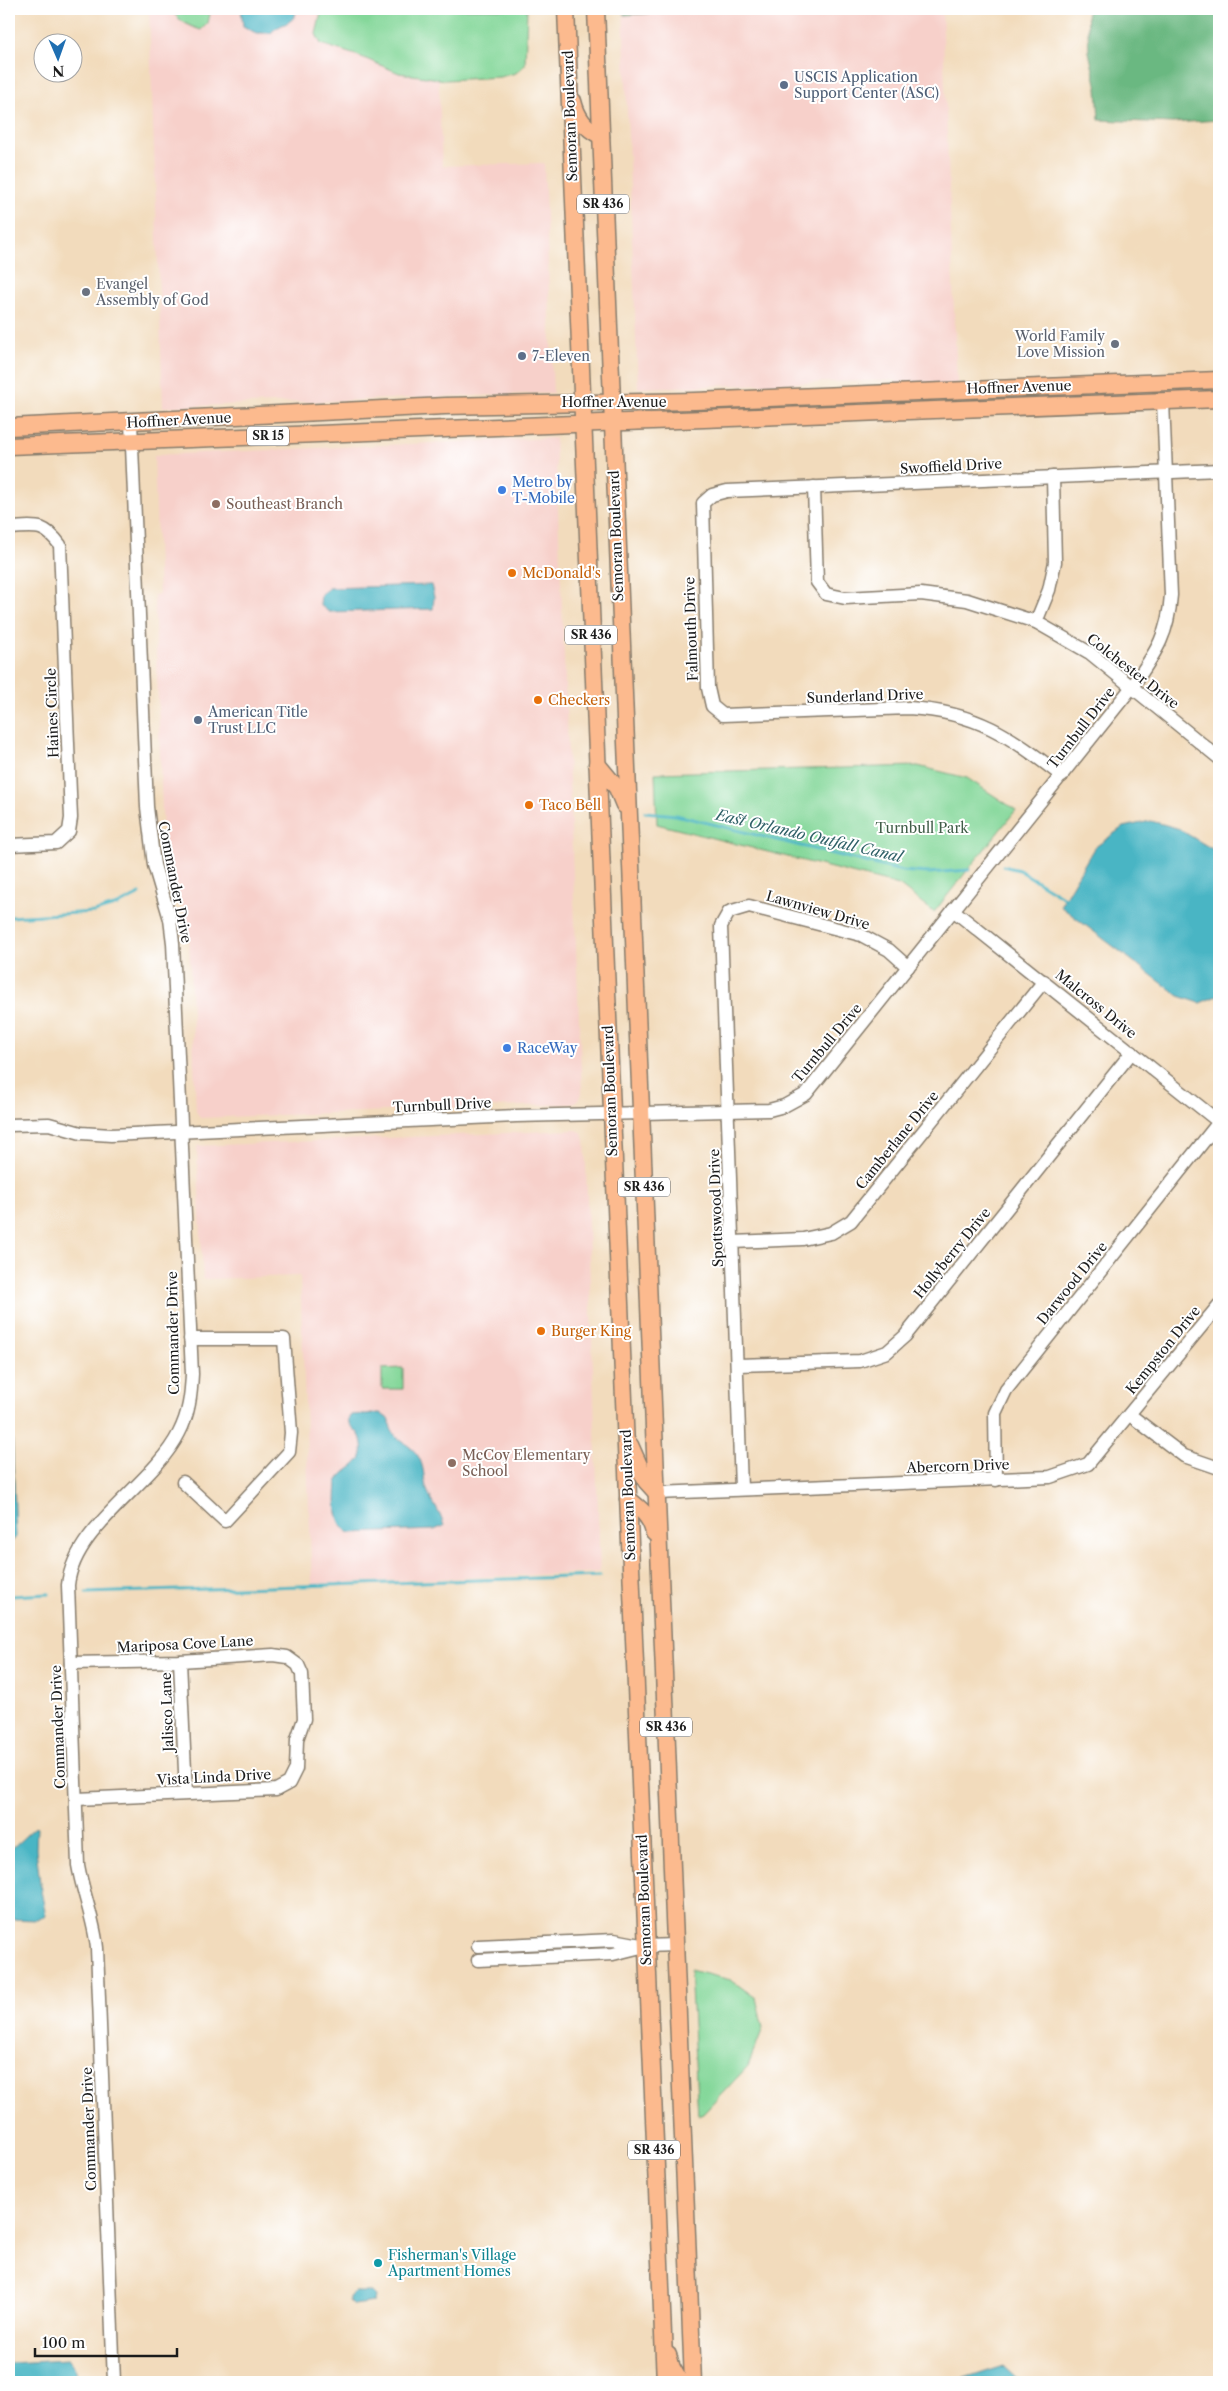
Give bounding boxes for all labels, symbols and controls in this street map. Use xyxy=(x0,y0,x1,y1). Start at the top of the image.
north arrow xyxy=(32,32,82,82)
street label: Semoran Boulevard xyxy=(559,50,581,182)
text: N xyxy=(52,62,65,80)
place label: USCIS Application Support Center (ASC) xyxy=(794,68,939,102)
marker: USCIS Application Support Center (ASC) xyxy=(778,79,790,91)
road number: SR 436 xyxy=(577,194,629,213)
place label: Evangel Assembly of God xyxy=(95,275,209,309)
marker: Evangel Assembly of God xyxy=(80,286,92,298)
place label: World Family Love Mission xyxy=(1014,327,1105,361)
marker: World Family Love Mission xyxy=(1109,338,1121,350)
place label: 7-Eleven xyxy=(532,347,590,365)
marker: 7-Eleven xyxy=(516,350,528,362)
street label: Hoffner Avenue xyxy=(966,376,1072,398)
street label: Hoffner Avenue xyxy=(562,393,667,411)
street label: Hoffner Avenue xyxy=(126,408,232,432)
road number: SR 15 xyxy=(247,426,289,446)
street label: Swoffield Drive xyxy=(900,454,1003,478)
street label: Semoran Boulevard xyxy=(605,470,627,602)
place label: Metro by T-Mobile xyxy=(512,473,575,507)
marker: Metro by T-Mobile xyxy=(496,484,508,496)
place label: Southeast Branch xyxy=(226,495,343,513)
marker: Southeast Branch xyxy=(210,498,222,510)
place label: McDonald's xyxy=(522,564,601,582)
marker: McDonald's xyxy=(506,567,518,579)
street label: Falmouth Drive xyxy=(680,576,702,681)
road number: SR 436 xyxy=(565,626,617,644)
street label: Colchester Drive xyxy=(1083,629,1183,713)
street label: Haines Circle xyxy=(41,668,63,758)
street label: Turnbull Drive xyxy=(1043,683,1119,772)
street label: Sunderland Drive xyxy=(806,685,924,707)
place label: Checkers xyxy=(548,691,610,709)
marker: Checkers xyxy=(532,694,544,706)
place label: American Title Trust LLC xyxy=(207,703,308,737)
marker: American Title Trust LLC xyxy=(192,714,204,726)
place label: Taco Bell xyxy=(539,796,601,814)
marker: Taco Bell xyxy=(523,799,535,811)
water label: East Orlando Outfall Canal xyxy=(713,805,906,867)
park label: Turnbull Park xyxy=(876,819,969,837)
street label: Commander Drive xyxy=(154,820,196,945)
street label: Lawnview Drive xyxy=(764,887,872,933)
street label: Malcross Drive xyxy=(1052,966,1140,1042)
street label: Turnbull Drive xyxy=(788,999,866,1087)
street label: Semoran Boulevard xyxy=(599,1025,621,1157)
place label: RaceWay xyxy=(517,1039,578,1057)
marker: RaceWay xyxy=(501,1042,513,1054)
street label: Camberlane Drive xyxy=(852,1087,942,1193)
street label: Turnbull Drive xyxy=(392,1093,492,1117)
street label: Spottswood Drive xyxy=(705,1148,727,1268)
road number: SR 436 xyxy=(618,1178,670,1196)
street label: Hollyberry Drive xyxy=(910,1204,994,1302)
street label: Darwood Drive xyxy=(1033,1238,1111,1328)
street label: Commander Drive xyxy=(163,1271,183,1395)
street label: Kempston Drive xyxy=(1122,1302,1204,1398)
place label: Burger King xyxy=(551,1322,632,1340)
marker: Burger King xyxy=(535,1325,547,1337)
street label: Semoran Boulevard xyxy=(617,1429,639,1561)
place label: McCoy Elementary School xyxy=(462,1446,591,1480)
street label: Abercorn Drive xyxy=(905,1455,1010,1477)
marker: McCoy Elementary School xyxy=(446,1457,458,1469)
street label: Mariposa Cove Lane xyxy=(116,1631,254,1657)
street label: Commander Drive xyxy=(47,1665,69,1789)
street label: Jalisco Lane xyxy=(157,1672,177,1754)
road number: SR 436 xyxy=(640,1718,692,1736)
street label: Vista Linda Drive xyxy=(155,1765,272,1789)
street label: Semoran Boulevard xyxy=(633,1834,655,1966)
street label: Commander Drive xyxy=(78,2067,100,2191)
road number: SR 436 xyxy=(628,2140,680,2160)
place label: Fisherman's Village Apartment Homes xyxy=(387,2246,516,2280)
marker: Fisherman's Village Apartment Homes xyxy=(372,2257,384,2269)
scale bar xyxy=(35,2326,178,2358)
text: 100 m xyxy=(42,2333,85,2352)

